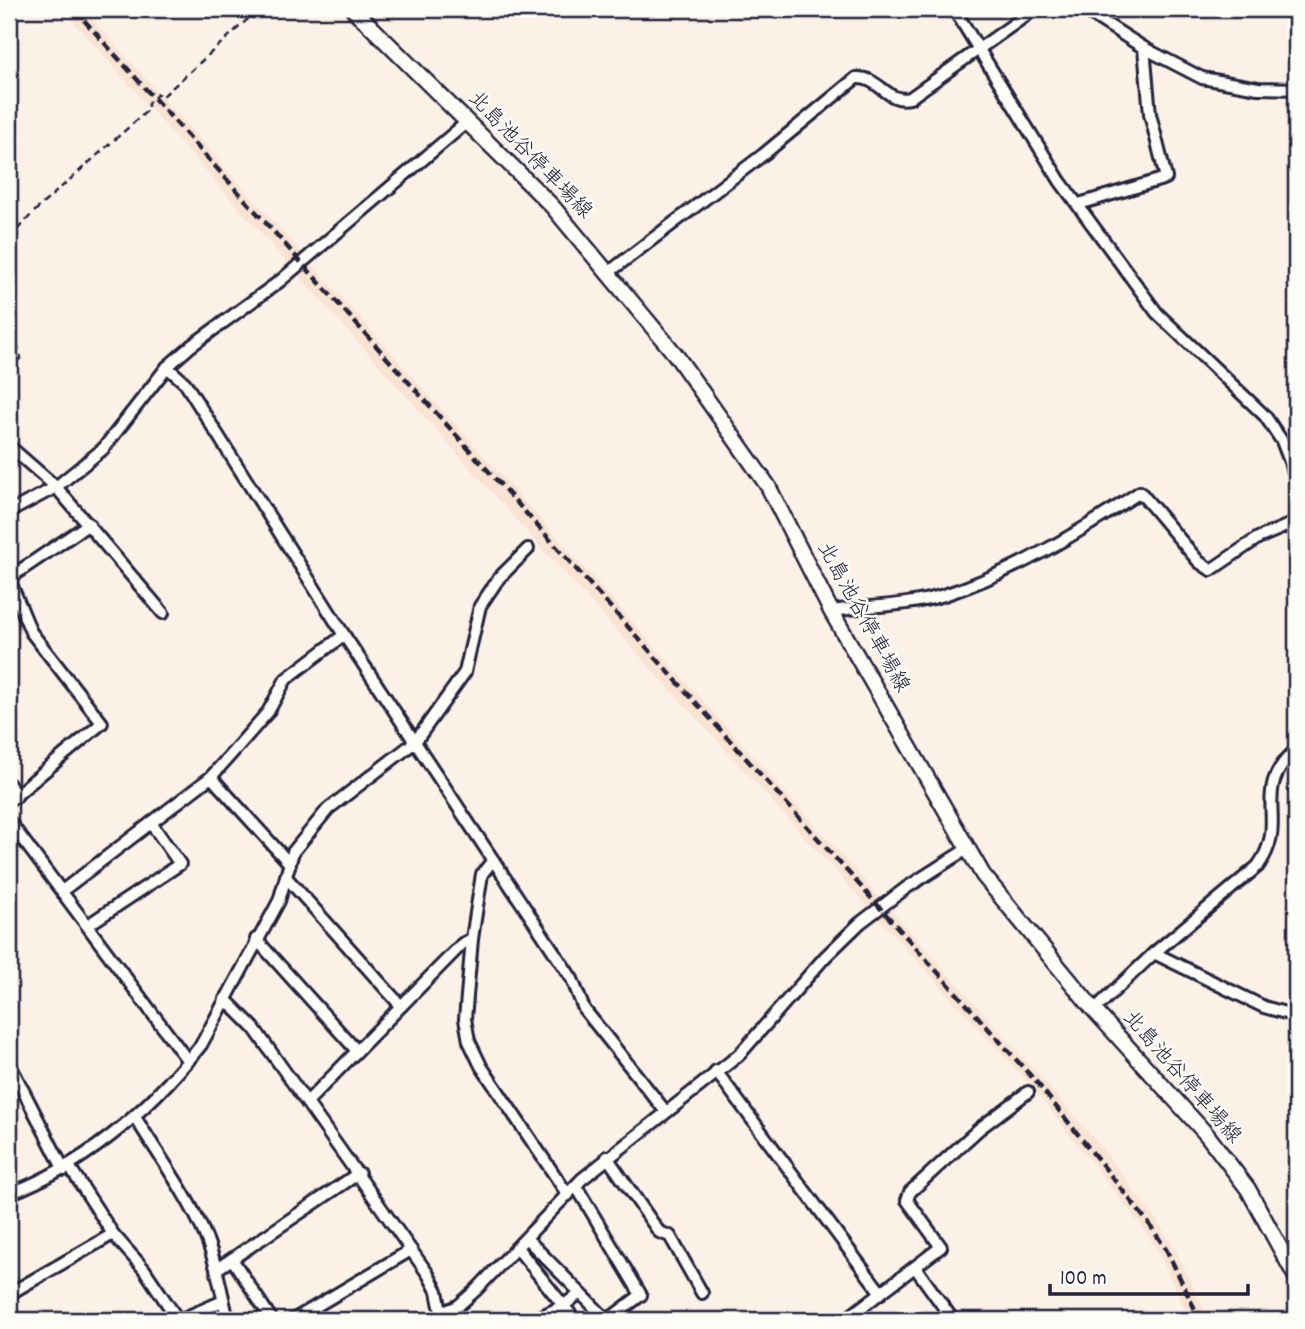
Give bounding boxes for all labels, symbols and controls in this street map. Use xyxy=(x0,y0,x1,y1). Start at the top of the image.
street label: 北島池谷停車場線 xyxy=(460,85,598,227)
street label: 北島池谷停車場線 xyxy=(808,537,916,699)
street label: 北島池谷停車場線 xyxy=(1115,1005,1247,1151)
scale bar xyxy=(1050,1252,1247,1296)
text: 100 m xyxy=(1060,1265,1107,1295)

